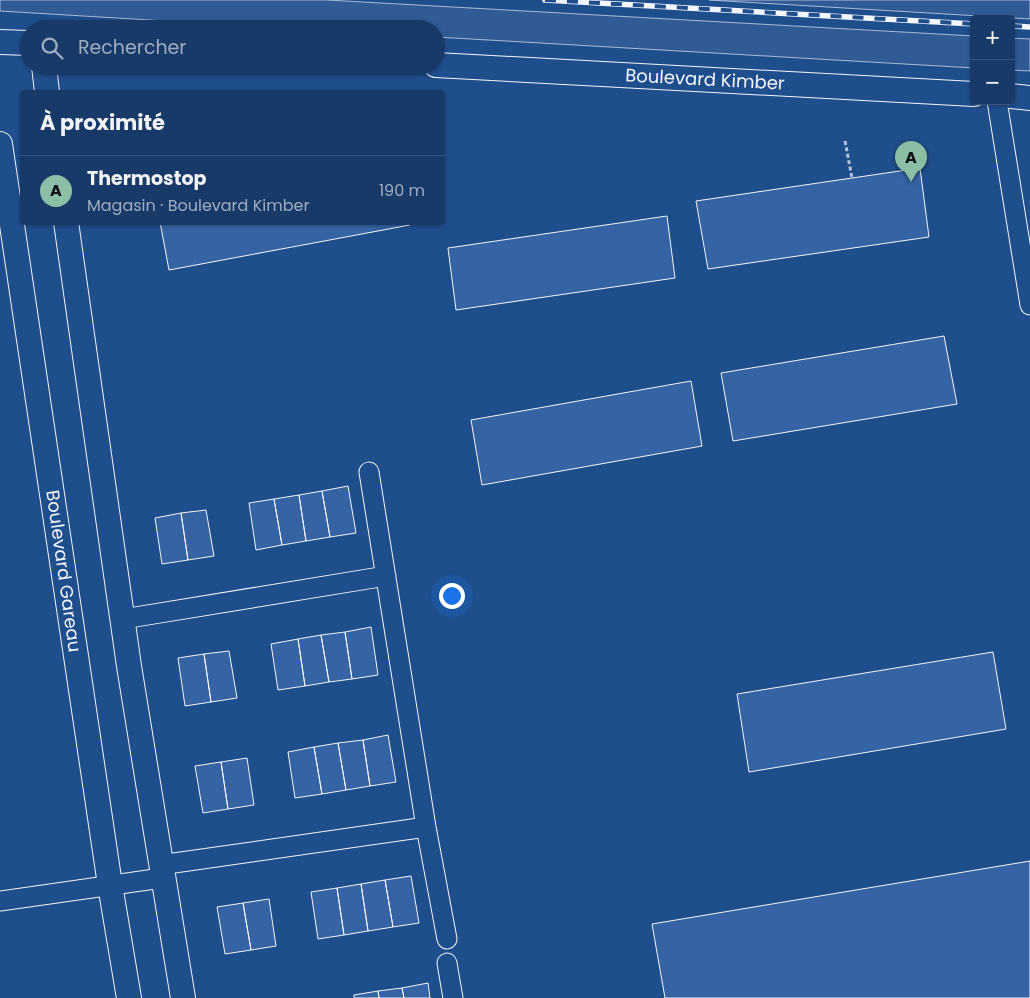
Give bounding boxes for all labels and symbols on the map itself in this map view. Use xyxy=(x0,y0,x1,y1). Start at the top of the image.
street label: Boulevard Kimber xyxy=(625,62,786,96)
pin: A xyxy=(895,141,927,182)
street label: Boulevard Gareau xyxy=(40,488,88,654)
your location xyxy=(439,583,465,609)

